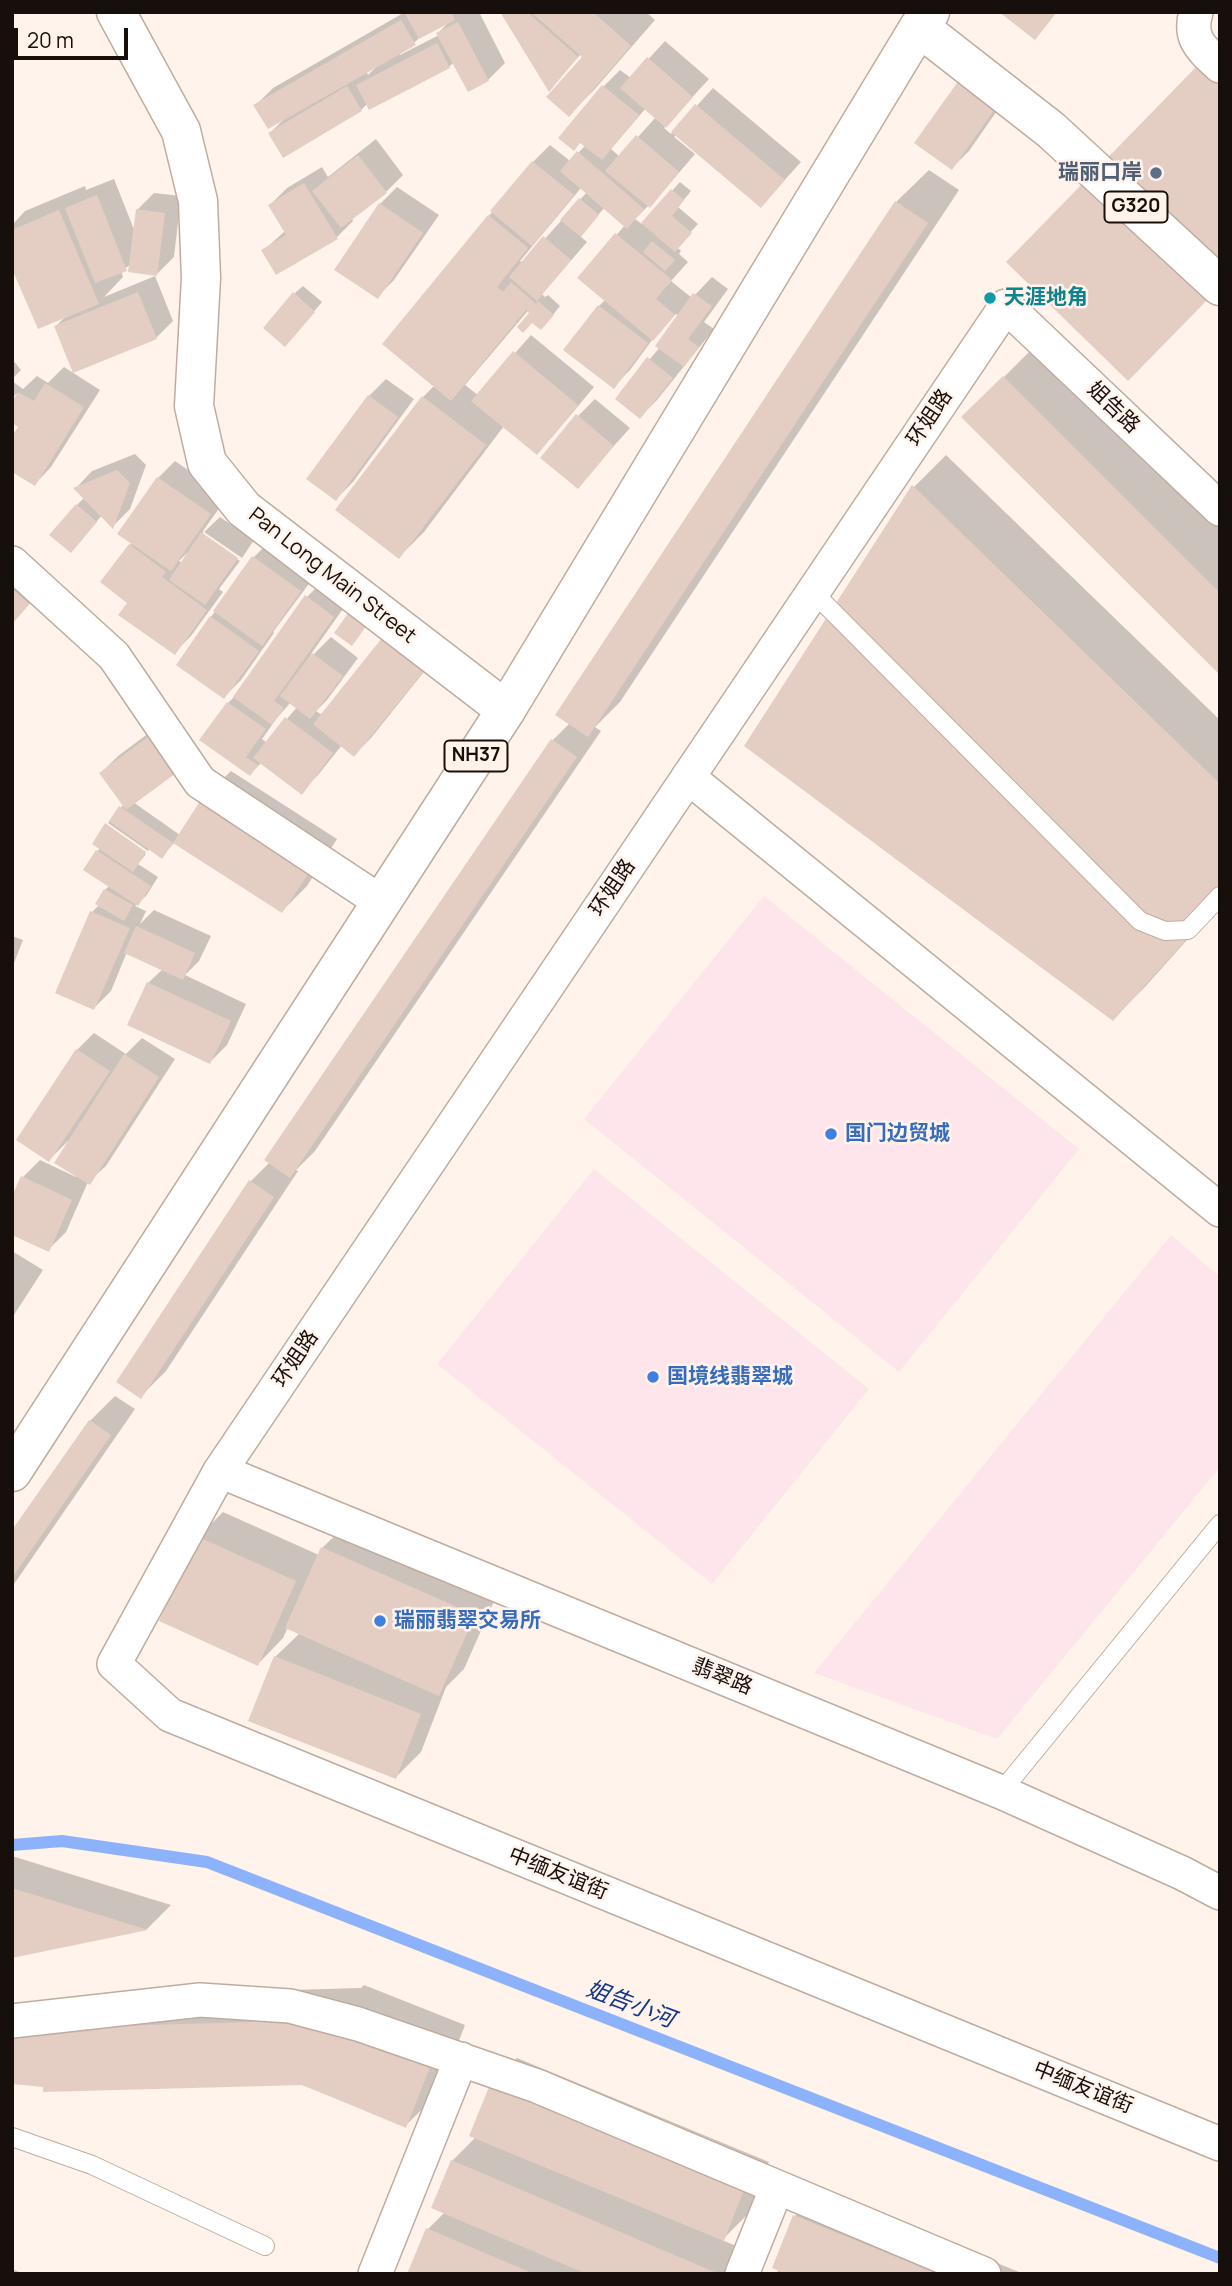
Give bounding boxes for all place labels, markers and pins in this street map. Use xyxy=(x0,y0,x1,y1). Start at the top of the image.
place label: 瑞丽口岸 xyxy=(1058,160,1142,186)
marker: 瑞丽口岸 xyxy=(1148,165,1164,181)
place label: 天涯地角 xyxy=(1004,285,1088,311)
marker: 天涯地角 xyxy=(982,290,998,306)
place label: 国门边贸城 xyxy=(845,1121,950,1147)
marker: 国门边贸城 xyxy=(823,1126,839,1142)
place label: 国境线翡翠城 xyxy=(667,1364,793,1390)
marker: 国境线翡翠城 xyxy=(645,1369,661,1385)
place label: 瑞丽翡翠交易所 xyxy=(394,1608,541,1634)
marker: 瑞丽翡翠交易所 xyxy=(372,1613,388,1629)

